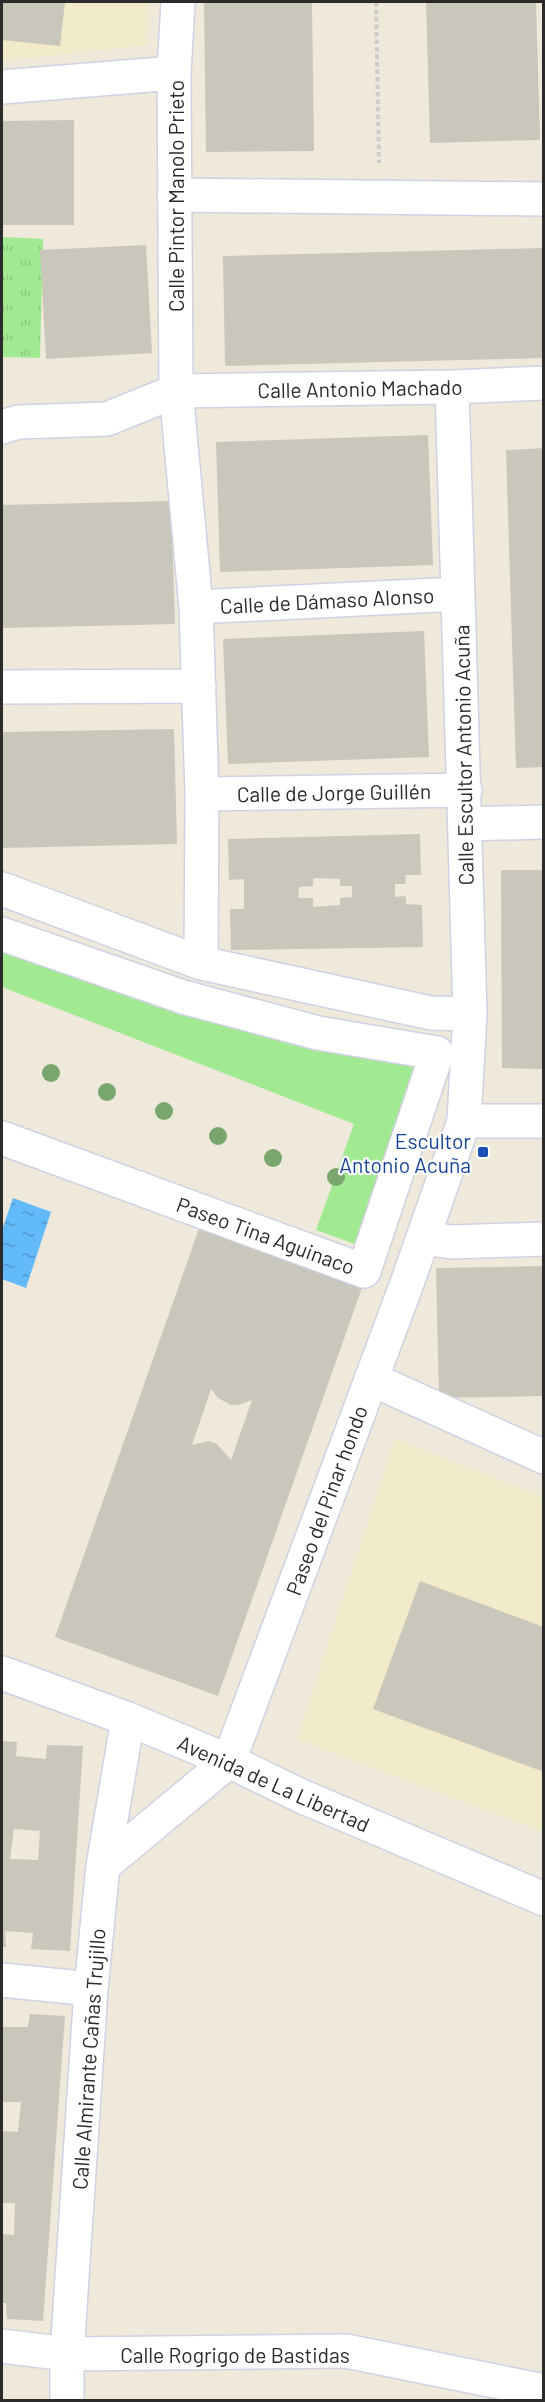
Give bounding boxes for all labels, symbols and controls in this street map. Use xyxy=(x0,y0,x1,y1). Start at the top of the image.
street label: Calle Pintor Manolo Prieto xyxy=(163,80,188,312)
street label: Calle Antonio Machado xyxy=(257,374,463,402)
street label: Calle de Dámaso Alonso xyxy=(219,582,435,618)
street label: Calle Escultor Antonio Acuña xyxy=(448,624,478,886)
street label: Calle de Jorge Guillén xyxy=(237,778,431,806)
place label: Escultor Antonio Acuña xyxy=(339,1128,471,1177)
marker: Escultor Antonio Acuña xyxy=(476,1145,490,1159)
street label: Paseo Tina Aguinaco xyxy=(173,1191,359,1279)
street label: Paseo del Pinar hondo xyxy=(280,1402,372,1598)
street label: Avenida de La Libertad xyxy=(174,1729,374,1837)
street label: Calle Almirante Cañas Trujillo xyxy=(66,1927,110,2191)
street label: Calle Rogrigo de Bastidas xyxy=(120,2342,350,2367)

